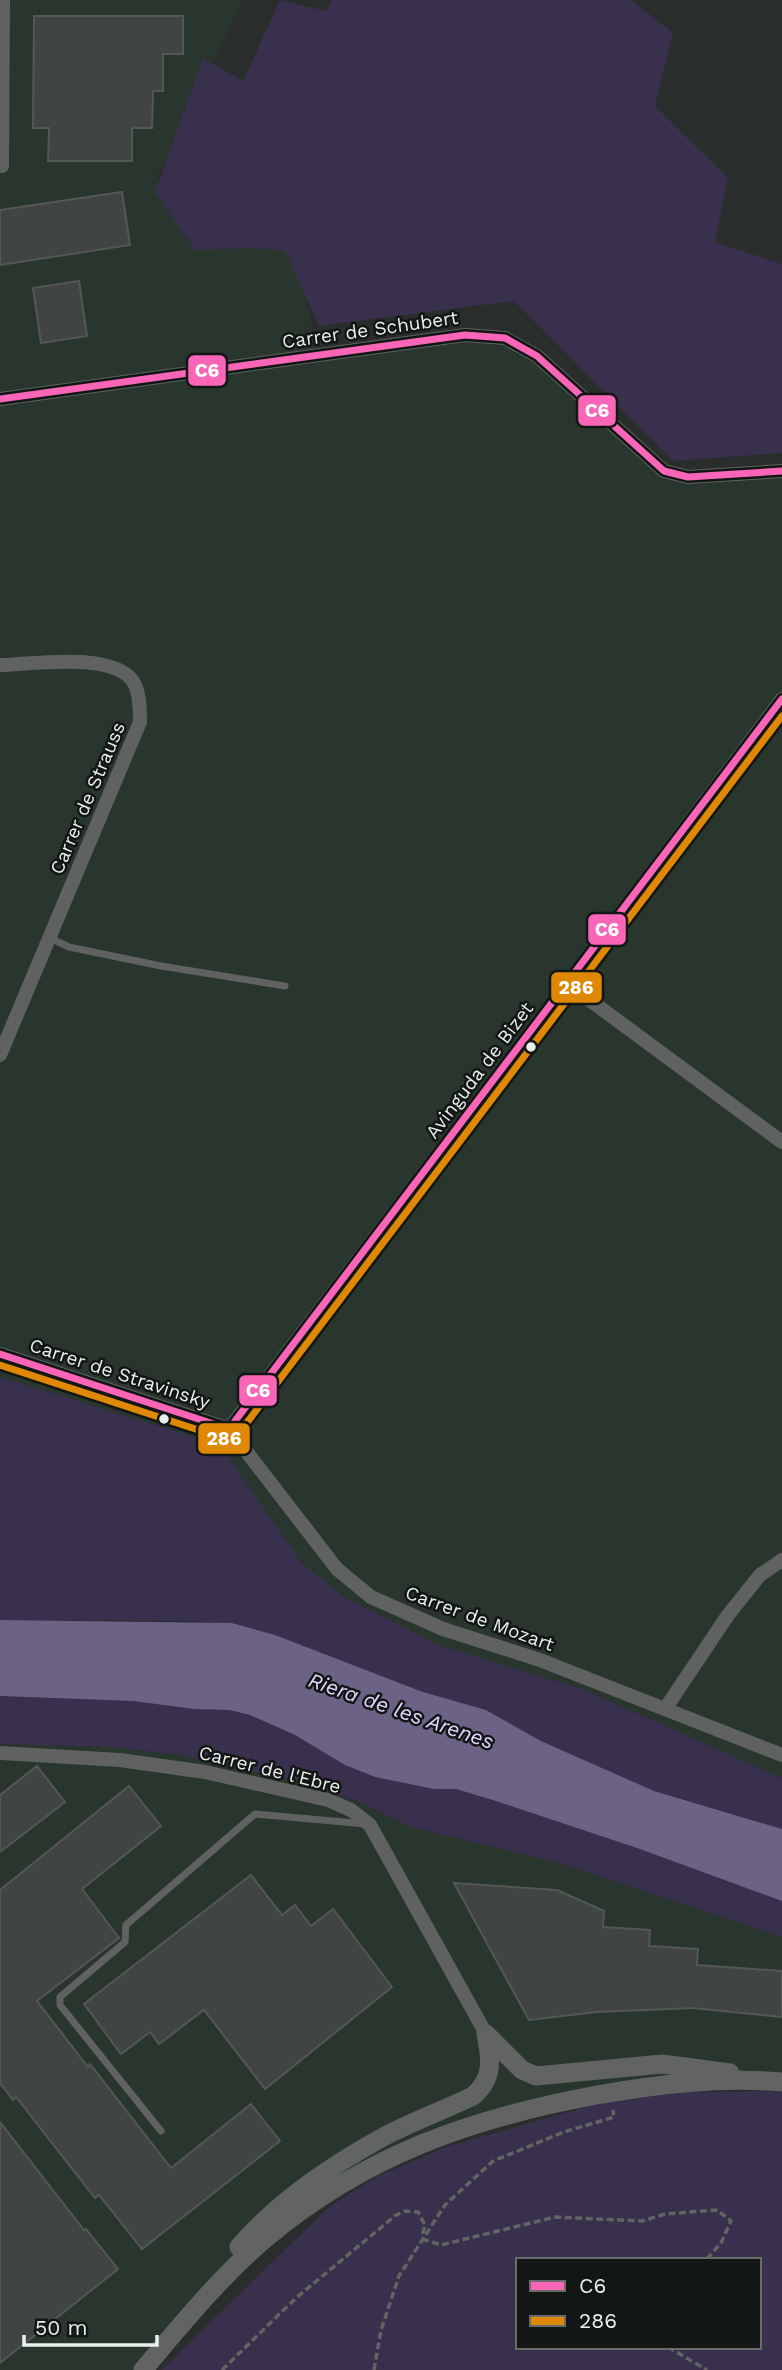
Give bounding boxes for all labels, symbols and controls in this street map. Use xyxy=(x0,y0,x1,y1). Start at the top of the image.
street label: Carrer de Schubert xyxy=(281,306,460,353)
line badge: C6 xyxy=(187,354,227,387)
text: C6 xyxy=(195,359,220,382)
line badge: C6 xyxy=(577,394,617,427)
text: C6 xyxy=(585,399,610,422)
street label: Carrer de Strauss xyxy=(45,719,130,878)
line badge: C6 xyxy=(587,913,627,946)
text: C6 xyxy=(595,918,620,941)
line badge: 286 xyxy=(550,971,603,1004)
text: 286 xyxy=(559,976,594,999)
street label: Avinguda de Bizet xyxy=(421,998,538,1143)
unlabelled marker xyxy=(524,1040,538,1054)
street label: Carrer de Stravinsky xyxy=(27,1333,213,1414)
line badge: C6 xyxy=(238,1374,278,1407)
text: C6 xyxy=(246,1379,271,1402)
unlabelled marker xyxy=(157,1412,171,1426)
line badge: 286 xyxy=(197,1422,251,1455)
text: 286 xyxy=(207,1427,242,1450)
street label: Carrer de Mozart xyxy=(402,1581,557,1656)
water label: Riera de les Arenes xyxy=(305,1667,497,1754)
street label: Carrer de l'Ebre xyxy=(197,1741,343,1798)
legend xyxy=(516,2258,761,2349)
text: C6 xyxy=(579,2273,606,2298)
scale bar xyxy=(24,2304,158,2348)
text: 286 xyxy=(579,2308,617,2333)
text: 50 m xyxy=(35,2315,87,2340)

